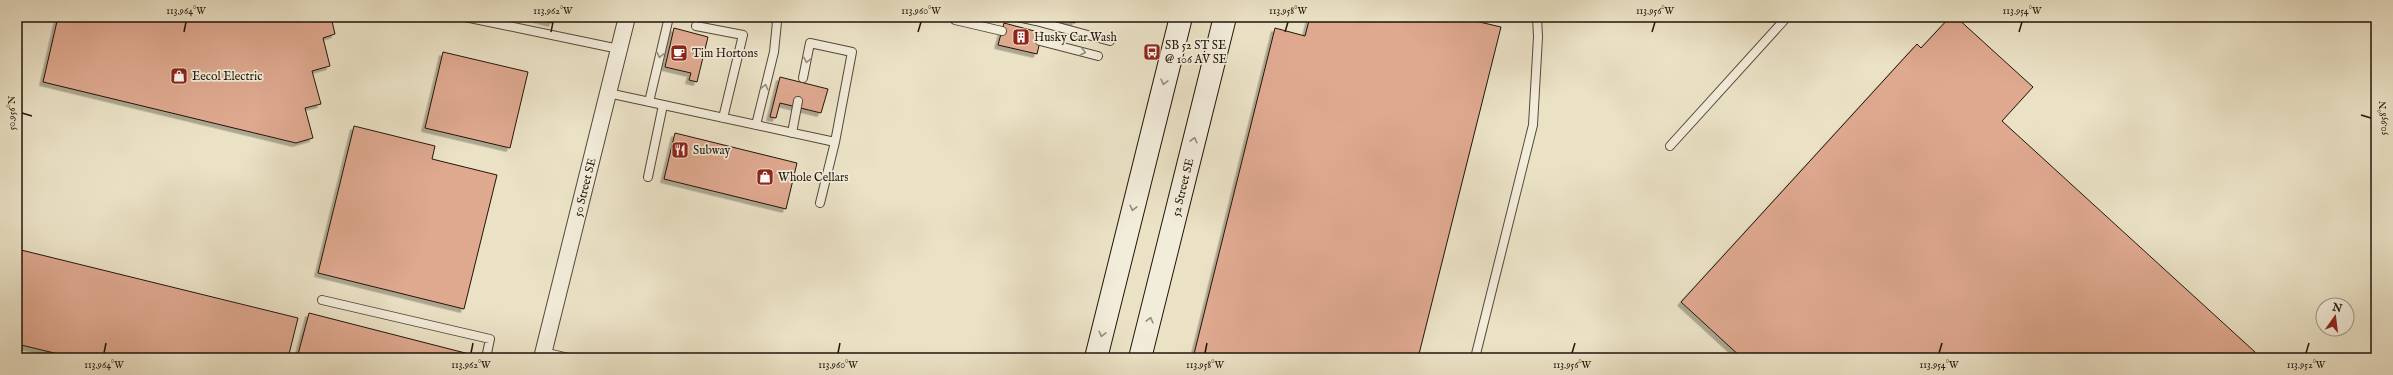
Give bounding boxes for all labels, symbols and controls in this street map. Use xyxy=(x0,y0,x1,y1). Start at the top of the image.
text: 113.964°W xyxy=(166,5,206,18)
text: 113.962°W xyxy=(533,5,573,18)
text: 113.960°W xyxy=(901,5,941,18)
text: 113.958°W xyxy=(1269,5,1307,18)
text: 113.956°W xyxy=(1636,5,1675,18)
text: 113.954°W xyxy=(2003,5,2042,18)
building icon: Husky Car Wash xyxy=(1011,27,1031,47)
place label: Husky Car Wash xyxy=(1034,30,1117,45)
place label: SB 52 ST SE @ 106 AV SE xyxy=(1165,38,1227,67)
bus stop icon: SB 52 ST SE @ 106 AV SE xyxy=(1142,42,1162,62)
cafe icon: Tim Hortons xyxy=(669,43,689,63)
place label: Tim Hortons xyxy=(692,46,758,61)
one-way arrow xyxy=(1080,48,1086,56)
one-way arrow xyxy=(656,51,665,58)
one-way arrow xyxy=(803,57,811,64)
shop icon: Eecol Electric xyxy=(169,66,189,86)
place label: Eecol Electric xyxy=(192,69,262,84)
one-way arrow xyxy=(1161,79,1169,85)
one-way arrow xyxy=(760,84,769,91)
text: 50.956°N xyxy=(6,95,19,130)
text: 50.958°N xyxy=(2377,100,2390,135)
one-way arrow xyxy=(1190,136,1198,143)
restaurant icon: Subway xyxy=(670,140,690,160)
place label: Subway xyxy=(693,143,731,158)
street label: 50 Street SE xyxy=(570,156,599,218)
street label: 52 Street SE xyxy=(1168,157,1197,218)
shop icon: Whole Cellars xyxy=(755,167,775,187)
place label: Whole Cellars xyxy=(778,170,849,185)
one-way arrow xyxy=(1130,205,1138,211)
north arrow xyxy=(2315,297,2355,337)
text: N xyxy=(2330,300,2344,316)
one-way arrow xyxy=(1145,317,1153,323)
one-way arrow xyxy=(1098,331,1107,338)
text: 113.964°W xyxy=(84,359,124,372)
text: 113.962°W xyxy=(451,359,491,372)
text: 113.960°W xyxy=(818,359,858,372)
text: 113.958°W xyxy=(1186,359,1224,372)
text: 113.956°W xyxy=(1553,359,1592,372)
text: 113.954°W xyxy=(1920,359,1959,372)
text: 113.952°W xyxy=(2287,359,2326,372)

